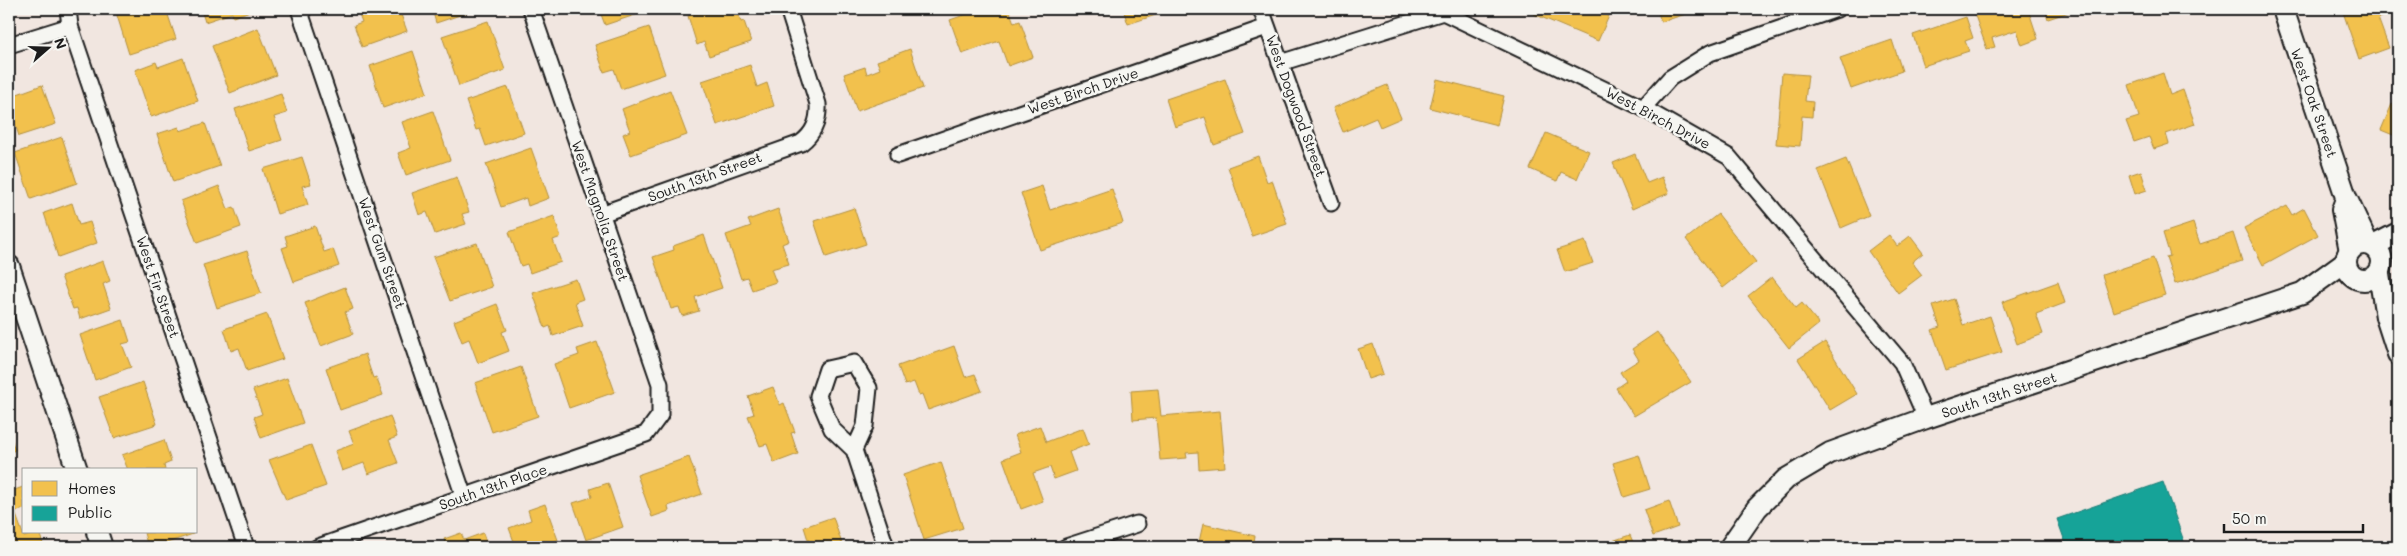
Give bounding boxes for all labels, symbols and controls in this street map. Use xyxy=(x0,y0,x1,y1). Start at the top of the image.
north arrow xyxy=(22,22,72,72)
street label: West Dogwood Street xyxy=(1262,32,1331,179)
text: N xyxy=(50,35,71,52)
street label: West Oak Street xyxy=(2287,46,2342,160)
street label: West Birch Drive xyxy=(1025,63,1141,118)
street label: West Birch Drive xyxy=(1603,82,1714,153)
street label: West Magnolia Street xyxy=(567,138,634,284)
street label: South 13th Street xyxy=(645,147,764,206)
street label: West Gum Street xyxy=(355,195,410,311)
street label: West Fir Street xyxy=(132,233,185,340)
street label: South 13th Street xyxy=(1939,367,2059,422)
street label: South 13th Place xyxy=(436,459,549,514)
legend xyxy=(22,468,198,534)
text: Homes xyxy=(68,478,116,498)
scale bar xyxy=(2224,501,2363,533)
text: Public xyxy=(68,502,112,522)
text: 50 m xyxy=(2232,508,2267,528)

